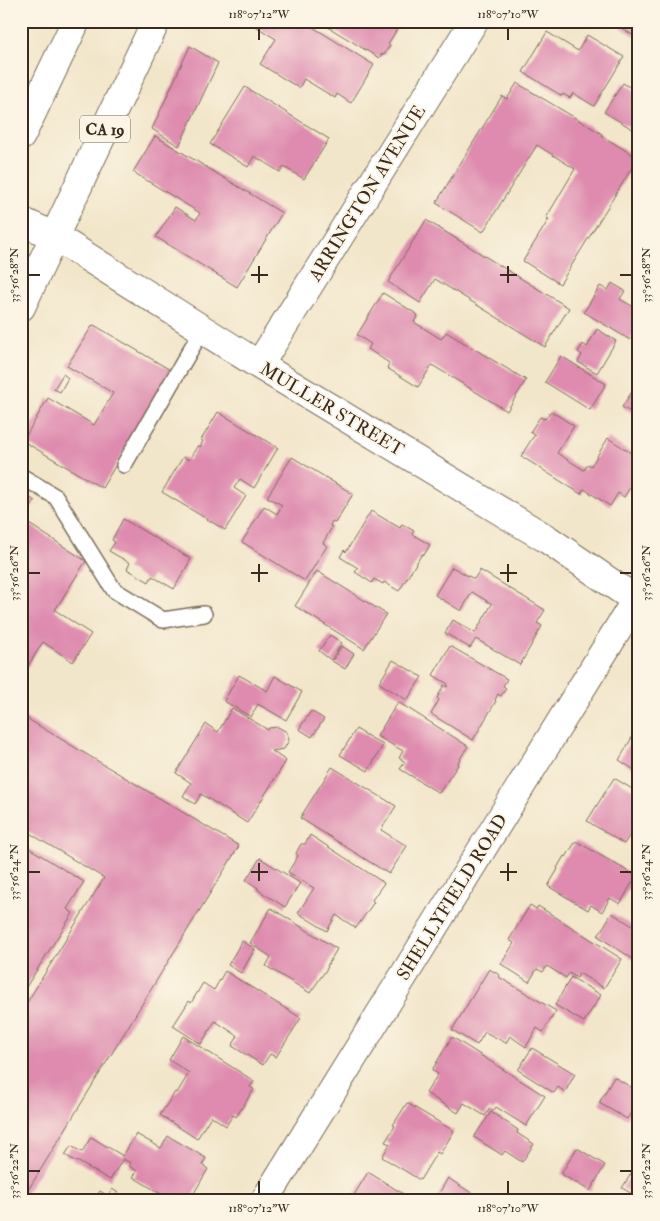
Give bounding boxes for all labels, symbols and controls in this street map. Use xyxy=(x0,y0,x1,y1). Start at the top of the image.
text: 118°07'12"W xyxy=(229,7,290,22)
text: 118°07'10"W xyxy=(478,7,539,22)
street label: ARRINGTON AVENUE xyxy=(303,101,431,286)
road number: CA 19 xyxy=(80,116,130,142)
text: 33°56'28"N xyxy=(7,247,22,303)
text: 33°56'28"N xyxy=(639,247,654,303)
street label: MULLER STREET xyxy=(256,357,408,462)
text: 33°56'26"N xyxy=(7,545,22,601)
text: 33°56'26"N xyxy=(639,545,654,601)
street label: SHELLYFIELD ROAD xyxy=(392,810,513,985)
text: 33°56'24"N xyxy=(7,844,22,900)
text: 33°56'24"N xyxy=(639,844,654,900)
text: 33°56'22"N xyxy=(7,1143,22,1199)
text: 33°56'22"N xyxy=(639,1143,654,1199)
text: 118°07'12"W xyxy=(229,1201,290,1216)
text: 118°07'10"W xyxy=(478,1201,539,1216)

